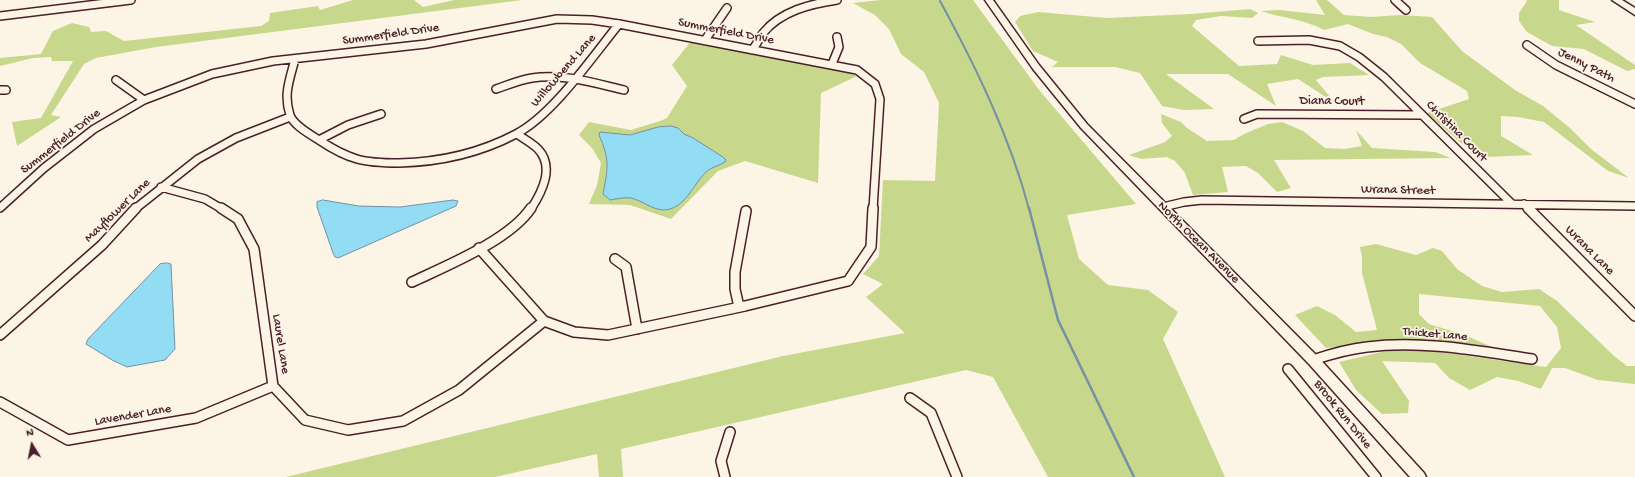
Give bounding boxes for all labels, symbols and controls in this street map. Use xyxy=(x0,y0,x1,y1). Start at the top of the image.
street label: Summerfield Drive xyxy=(677,15,775,49)
street label: Summerfield Drive xyxy=(342,21,440,49)
street label: Willowbend Lane xyxy=(528,31,600,111)
street label: Jenny Path xyxy=(1555,45,1617,87)
street label: Diana Court xyxy=(1300,94,1364,110)
street label: Christina Court xyxy=(1422,98,1490,166)
street label: Summerfield Drive xyxy=(18,106,104,178)
street label: Mayflower Lane xyxy=(82,176,154,246)
street label: Wrana Street xyxy=(1361,183,1435,199)
street label: North Ocean Avenue xyxy=(1154,199,1242,287)
street label: Wrana Lane xyxy=(1561,223,1617,279)
street label: Laurel Lane xyxy=(268,313,292,375)
street label: Thicket Lane xyxy=(1402,324,1468,346)
street label: Brook Run Drive xyxy=(1309,377,1375,453)
street label: Lavender Lane xyxy=(94,402,172,430)
north arrow xyxy=(12,425,52,465)
text: N xyxy=(25,427,34,440)

